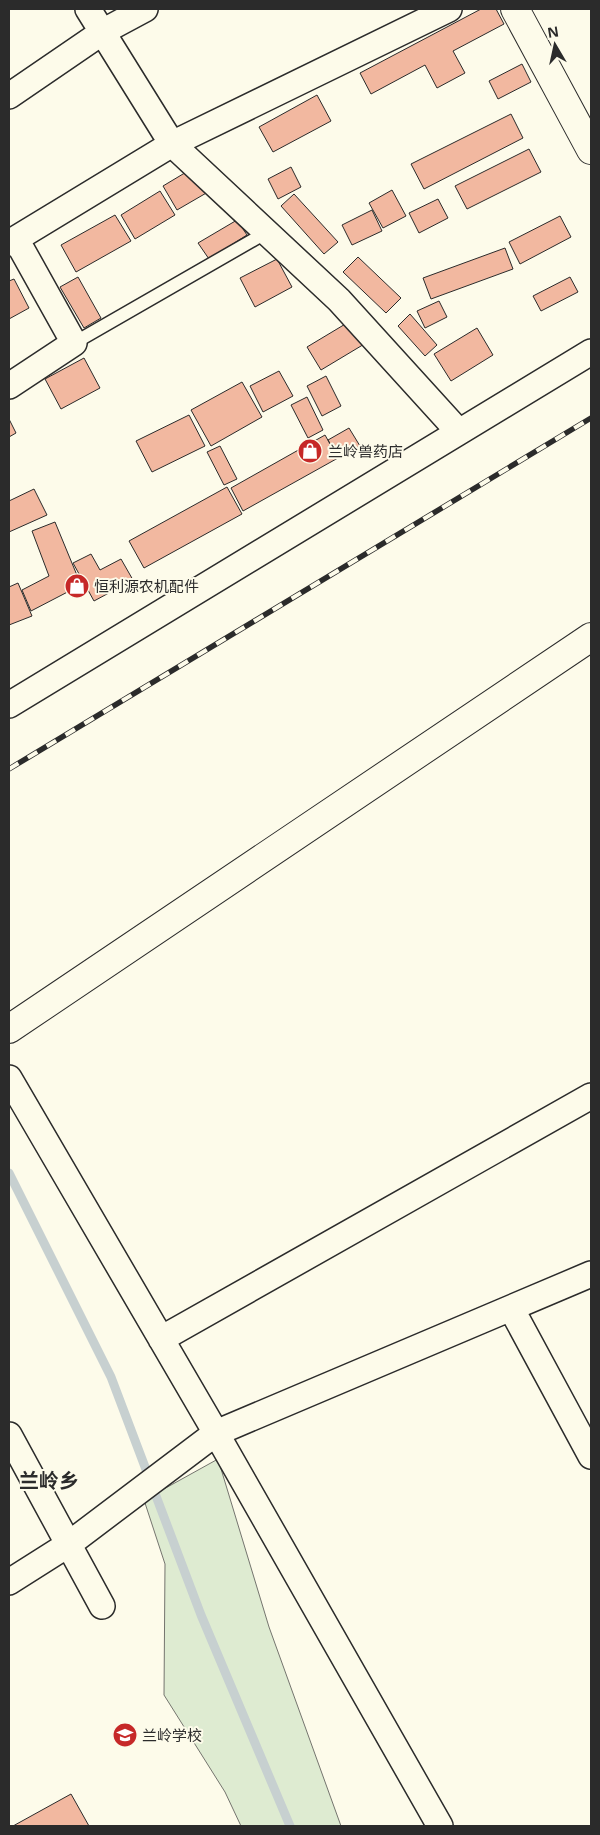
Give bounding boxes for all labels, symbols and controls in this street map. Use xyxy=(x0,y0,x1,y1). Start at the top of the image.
north arrow xyxy=(530,20,580,70)
text: N xyxy=(546,21,560,42)
shop icon: 兰岭兽药店 xyxy=(297,438,323,464)
place label: 兰岭兽药店 xyxy=(328,441,403,461)
shop icon: 恒利源农机配件 xyxy=(64,573,90,599)
place label: 恒利源农机配件 xyxy=(94,576,199,596)
district label: 兰岭乡 xyxy=(19,1467,79,1494)
school or university icon: 兰岭学校 xyxy=(112,1722,138,1748)
place label: 兰岭学校 xyxy=(142,1725,202,1745)

